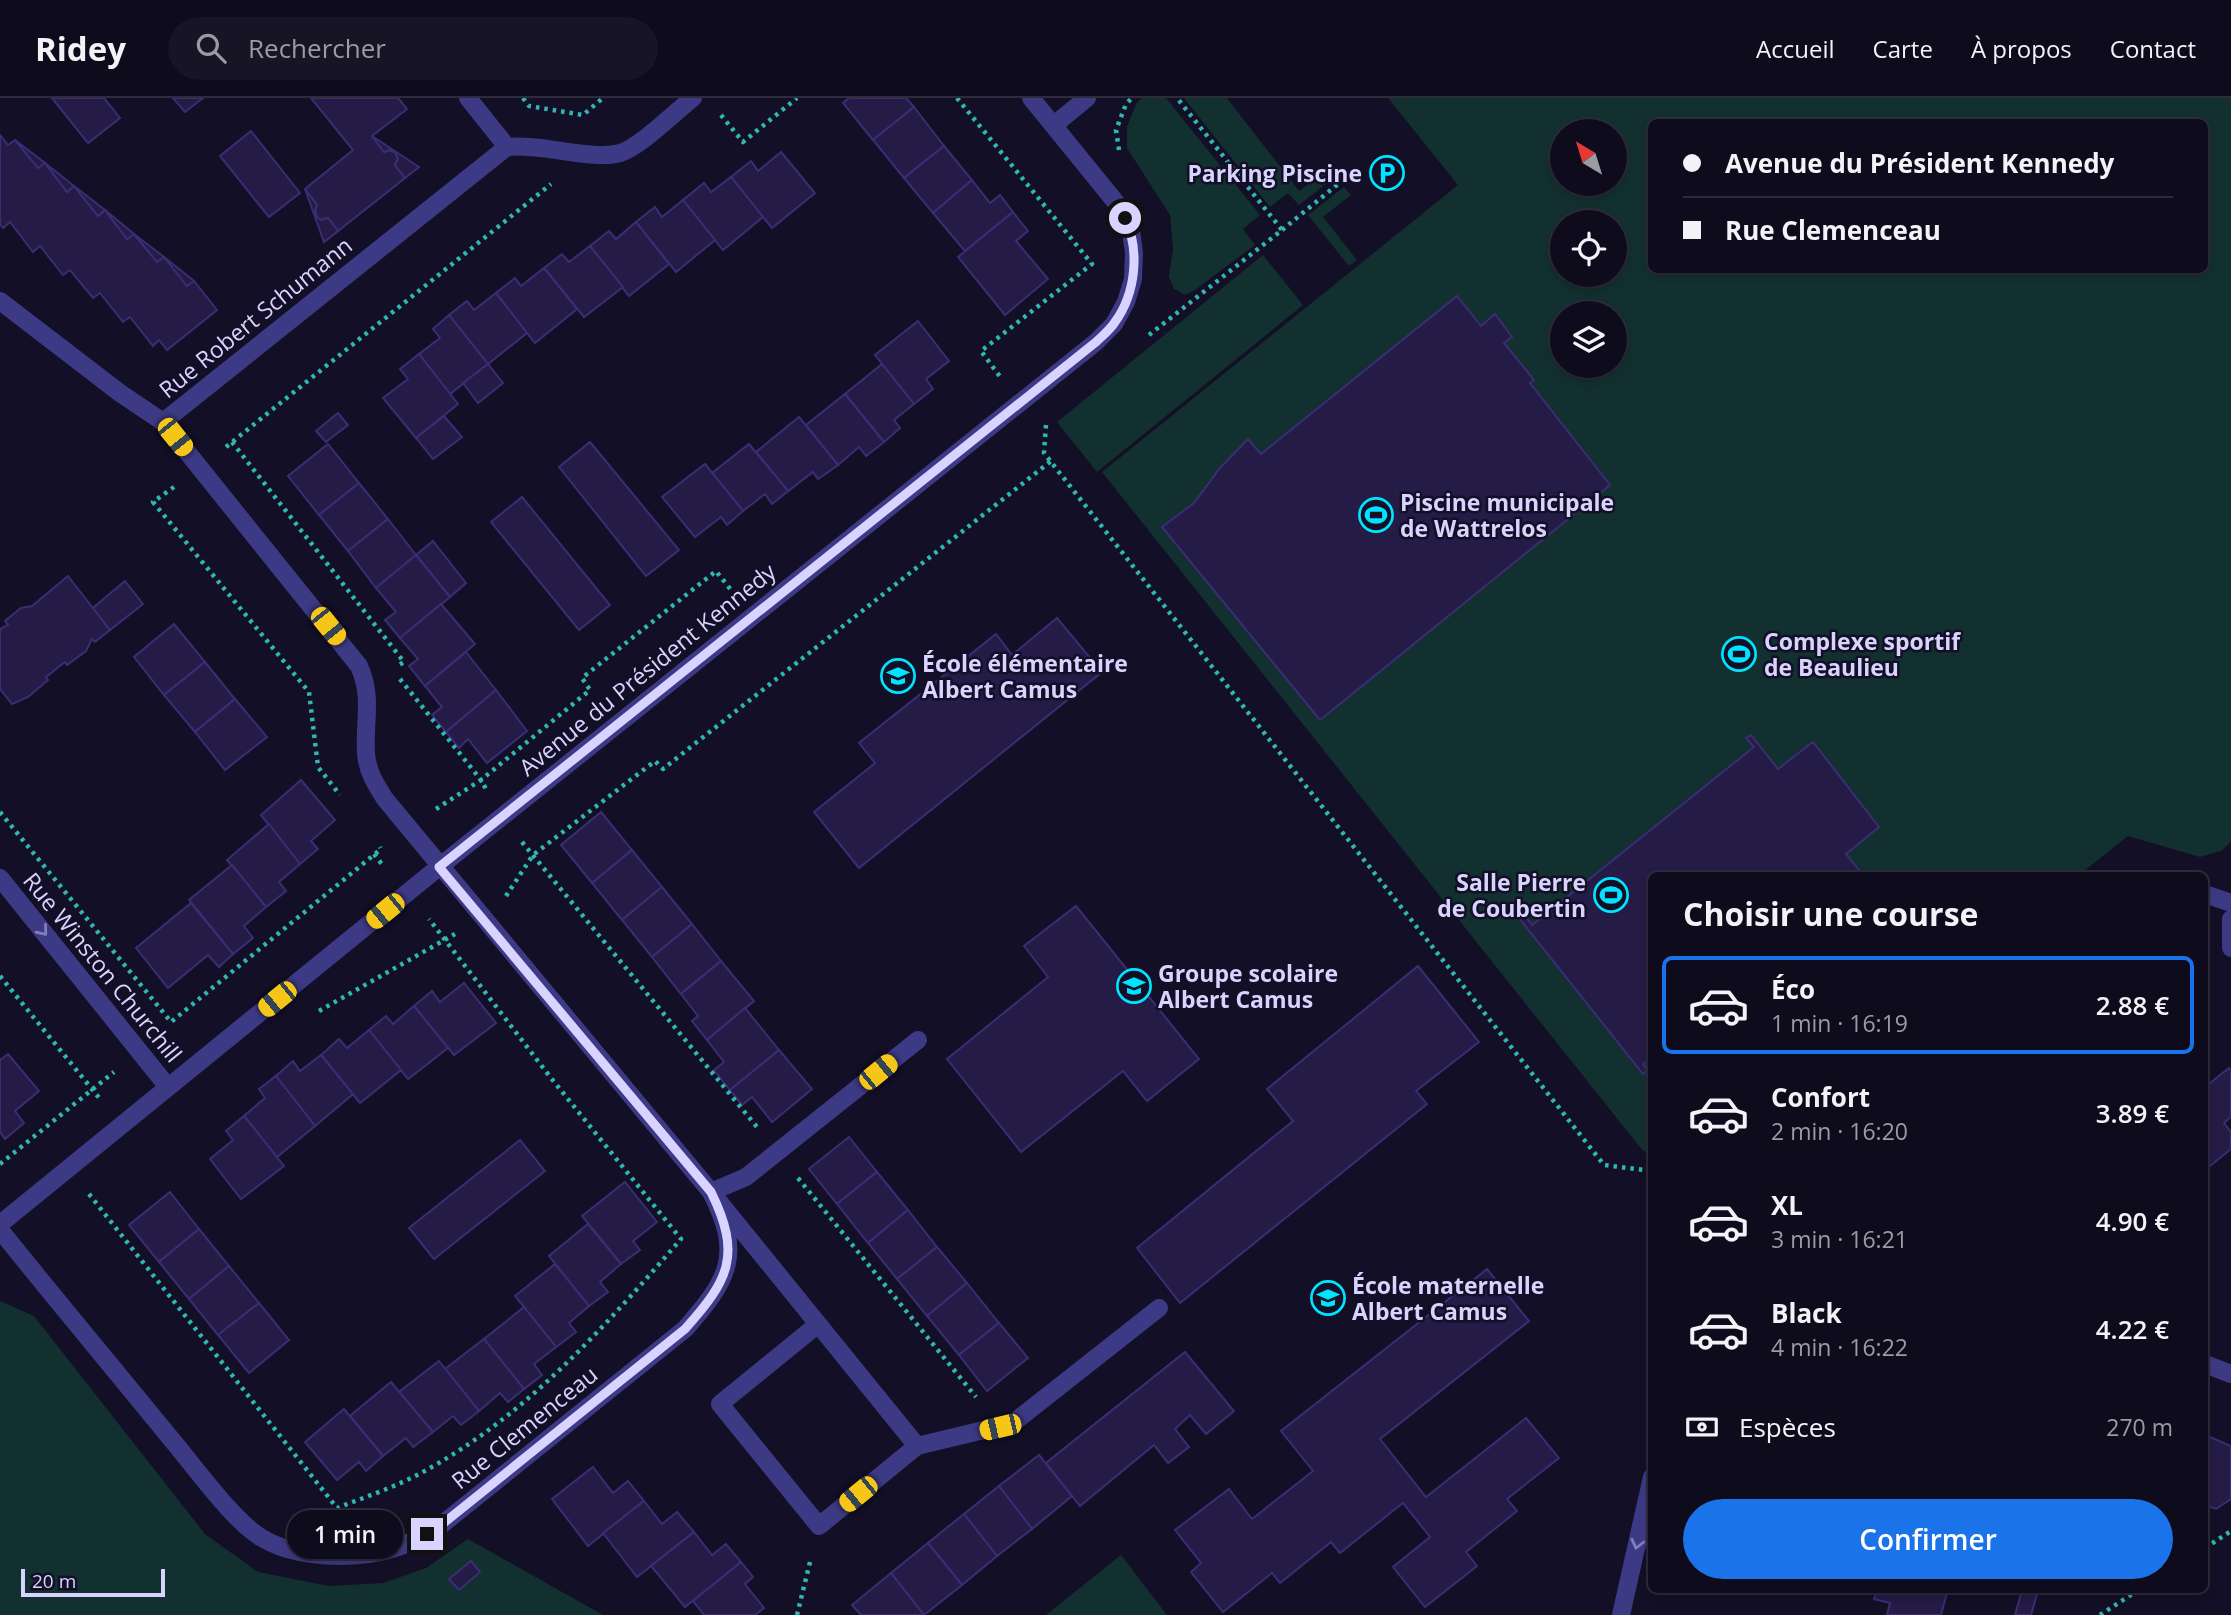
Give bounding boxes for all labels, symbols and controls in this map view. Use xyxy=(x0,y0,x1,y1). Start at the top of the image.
search box xyxy=(168,17,658,80)
text: Ridey xyxy=(35,26,126,71)
icon: search xyxy=(192,29,230,67)
text: Rechercher xyxy=(248,30,386,66)
text: Accueil xyxy=(1756,32,1835,65)
text: Carte xyxy=(1873,32,1933,65)
text: À propos xyxy=(1971,32,2072,65)
text: Contact xyxy=(2110,32,2196,65)
north arrow xyxy=(1550,119,1628,196)
map controls xyxy=(1550,119,1627,378)
text: Avenue du Président Kennedy xyxy=(1725,145,2114,181)
parking icon: Parking Piscine xyxy=(1368,154,1406,192)
place label: Parking Piscine xyxy=(1187,157,1362,189)
route start xyxy=(1109,202,1141,234)
button: locate xyxy=(1550,210,1627,287)
text: Rue Clemenceau xyxy=(1725,212,1941,248)
street label: Rue Robert Schumann xyxy=(152,229,358,405)
button: layers xyxy=(1550,301,1627,378)
car xyxy=(154,414,197,460)
place label: Piscine municipale de Wattrelos xyxy=(1400,486,1614,544)
sports icon: Piscine municipale de Wattrelos xyxy=(1357,496,1395,534)
street label: Avenue du Président Kennedy xyxy=(512,555,783,783)
car xyxy=(307,603,350,649)
place label: Complexe sportif de Beaulieu xyxy=(1764,625,1961,683)
sports icon: Complexe sportif de Beaulieu xyxy=(1720,635,1758,673)
place label: École élémentaire Albert Camus xyxy=(922,647,1128,705)
school or university icon: École élémentaire Albert Camus xyxy=(879,657,917,695)
street label: Rue Winston Churchill xyxy=(16,865,190,1069)
place label: Salle Pierre de Coubertin xyxy=(1437,866,1586,924)
sports icon: Salle Pierre de Coubertin xyxy=(1592,876,1630,914)
car xyxy=(363,890,408,932)
text: Choisir une course xyxy=(1683,892,1978,935)
one-way arrow xyxy=(35,922,47,935)
place label: Groupe scolaire Albert Camus xyxy=(1158,957,1338,1015)
school or university icon: Groupe scolaire Albert Camus xyxy=(1115,967,1153,1005)
text: Éco xyxy=(1771,971,1815,1007)
icon: car xyxy=(1687,974,1750,1037)
car xyxy=(255,978,300,1020)
text: 2.88 € xyxy=(2096,987,2169,1023)
text: 1 min · 16:19 xyxy=(1771,1007,1908,1039)
car xyxy=(856,1051,901,1093)
text: Confort xyxy=(1771,1079,1870,1115)
icon: car xyxy=(1687,1082,1750,1145)
text: 3.89 € xyxy=(2096,1095,2169,1131)
text: 2 min · 16:20 xyxy=(1771,1115,1908,1147)
text: XL xyxy=(1771,1187,1803,1223)
icon: car xyxy=(1687,1190,1750,1253)
text: 4.90 € xyxy=(2096,1203,2169,1239)
text: 3 min · 16:21 xyxy=(1771,1223,1908,1255)
place label: École maternelle Albert Camus xyxy=(1352,1269,1544,1327)
school or university icon: École maternelle Albert Camus xyxy=(1309,1279,1347,1317)
text: Black xyxy=(1771,1295,1842,1331)
icon: car xyxy=(1687,1298,1750,1361)
text: 4.22 € xyxy=(2096,1311,2169,1347)
text: 4 min · 16:22 xyxy=(1771,1331,1908,1363)
street label: Rue Clemenceau xyxy=(444,1358,604,1496)
icon: cash xyxy=(1683,1408,1721,1446)
text: Espèces xyxy=(1739,1409,1836,1445)
text: 270 m xyxy=(2106,1411,2173,1443)
car xyxy=(978,1412,1023,1442)
car xyxy=(836,1473,881,1515)
button: Confirmer xyxy=(1683,1499,2173,1579)
callout: 1 min xyxy=(287,1510,402,1558)
text: 1 min xyxy=(314,1518,376,1550)
route end xyxy=(411,1518,443,1550)
one-way arrow xyxy=(1631,1538,1645,1550)
scale bar xyxy=(21,1566,164,1598)
text: 20 m xyxy=(32,1568,76,1594)

